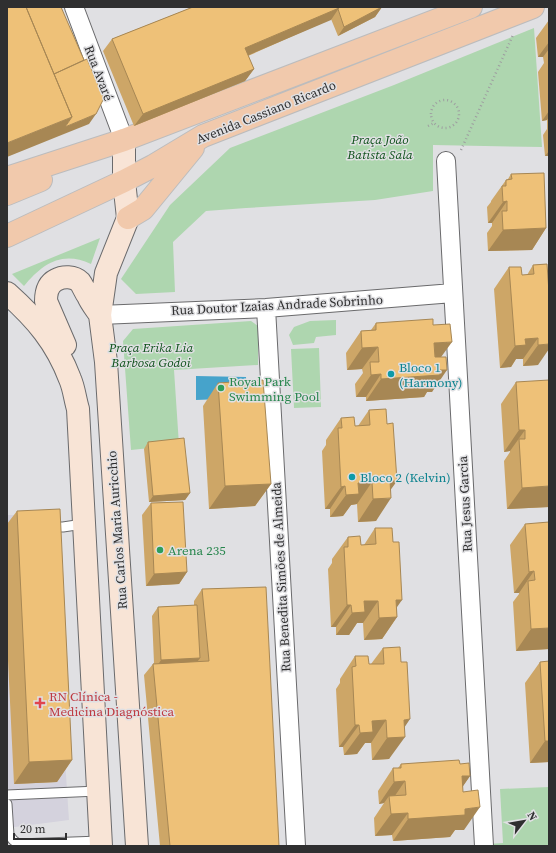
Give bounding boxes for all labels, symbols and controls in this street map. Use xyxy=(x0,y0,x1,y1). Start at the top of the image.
street label: Rua Avaré xyxy=(81,43,118,104)
street label: Avenida Cassiano Ricardo xyxy=(194,76,338,148)
park label: Praça João Batista Sala xyxy=(346,131,413,163)
street label: Rua Doutor Izaias Andrade Sobrinho xyxy=(171,291,383,319)
park label: Praça Erika Lia Barbosa Godoi xyxy=(108,339,193,371)
place label: Bloco 1 (Harmony) xyxy=(399,359,462,391)
marker: Bloco 1 (Harmony) xyxy=(386,369,396,379)
place label: Royal Park Swimming Pool xyxy=(229,373,320,405)
marker: Royal Park Swimming Pool xyxy=(216,383,226,393)
street label: Rua Carlos Maria Auricchio xyxy=(103,450,131,610)
street label: Rua Jesus Garcia xyxy=(454,455,476,553)
place label: Bloco 2 (Kelvin) xyxy=(360,469,451,486)
marker: Bloco 2 (Kelvin) xyxy=(347,472,357,482)
street label: Rua Benedita Simões de Almeida xyxy=(268,481,294,672)
place label: Arena 235 xyxy=(168,542,226,559)
marker: Arena 235 xyxy=(155,545,165,555)
place label: RN Clínica - Medicina Diagnóstica xyxy=(49,688,175,720)
marker: RN Clínica - Medicina Diagnóstica xyxy=(34,697,46,709)
north arrow xyxy=(504,801,544,841)
text: N xyxy=(524,809,541,823)
scale bar xyxy=(14,815,66,841)
text: 20 m xyxy=(20,821,46,837)

